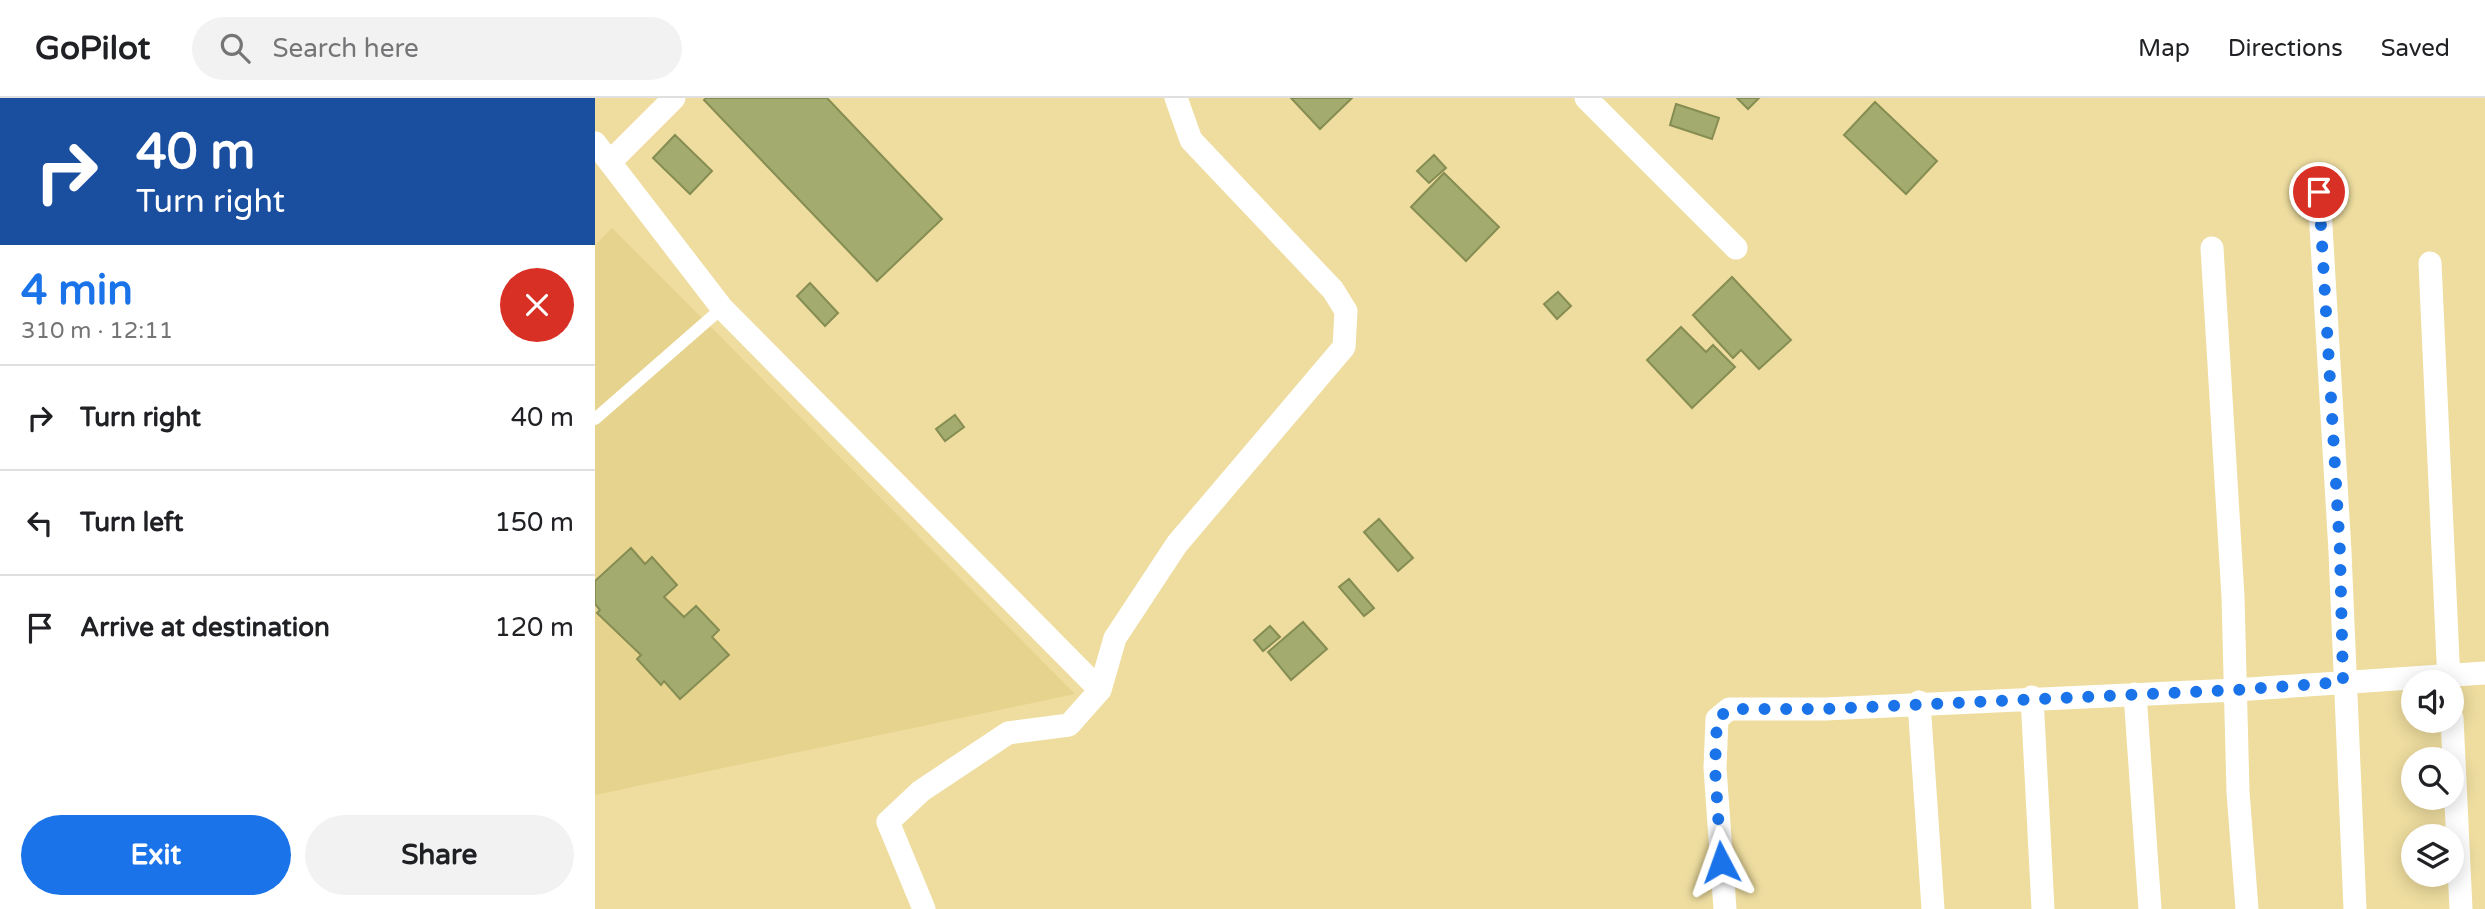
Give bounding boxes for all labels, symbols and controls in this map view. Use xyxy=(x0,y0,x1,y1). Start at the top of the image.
search box xyxy=(192,17,682,80)
text: GoPilot xyxy=(35,29,150,68)
icon: search xyxy=(216,29,254,67)
text: Search here xyxy=(272,33,419,64)
text: Map xyxy=(2138,34,2190,63)
text: Directions xyxy=(2228,34,2343,63)
text: Saved xyxy=(2381,34,2450,63)
text: 40 m xyxy=(136,123,255,182)
icon: right xyxy=(21,126,112,217)
pin xyxy=(2289,162,2349,222)
icon: arrive xyxy=(2300,173,2338,211)
text: Turn right xyxy=(136,183,285,221)
text: 4 min xyxy=(21,265,133,316)
button: close xyxy=(500,268,574,342)
text: 310 m · 12:11 xyxy=(21,317,173,345)
icon: right xyxy=(21,399,59,437)
text: Turn right xyxy=(80,402,201,433)
text: 40 m xyxy=(511,402,574,433)
icon: left xyxy=(21,504,59,542)
text: Turn left xyxy=(80,507,183,538)
text: 150 m xyxy=(494,507,574,538)
icon: arrive xyxy=(21,609,59,647)
text: Arrive at destination xyxy=(80,612,330,643)
text: 120 m xyxy=(494,612,574,643)
map controls xyxy=(2401,670,2464,887)
button: sound xyxy=(2401,670,2464,733)
button: search xyxy=(2401,747,2464,810)
button: Exit xyxy=(21,815,291,895)
button: Share xyxy=(305,815,574,895)
button: layers xyxy=(2401,824,2464,887)
position arrow xyxy=(1684,825,1758,899)

